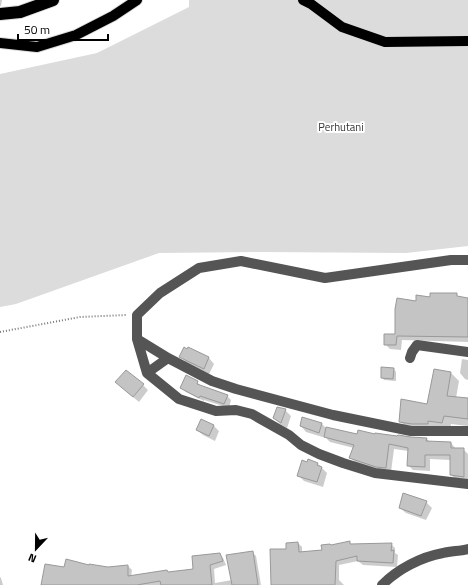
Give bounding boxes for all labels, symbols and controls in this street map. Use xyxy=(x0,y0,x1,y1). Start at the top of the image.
scale bar xyxy=(18,16,108,42)
text: 50 m xyxy=(24,20,50,39)
park label: Perhutani xyxy=(318,119,364,135)
north arrow xyxy=(16,529,56,569)
text: N xyxy=(26,549,39,567)

